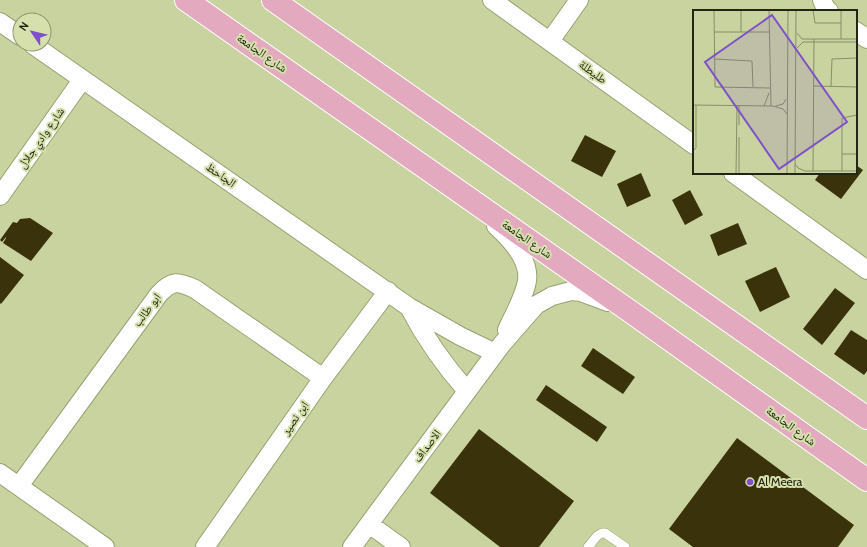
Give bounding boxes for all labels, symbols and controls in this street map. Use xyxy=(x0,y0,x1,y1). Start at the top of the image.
inset map xyxy=(693,10,857,174)
north arrow xyxy=(12,12,52,52)
text: N xyxy=(16,19,32,33)
street label: شارع الجامعة xyxy=(234,30,290,76)
street label: طليطلة xyxy=(576,56,610,87)
street label: شارع وادي جلال xyxy=(14,104,70,173)
street label: الجاحظ xyxy=(203,159,239,190)
street label: شارع الجامعة xyxy=(499,216,555,262)
street label: ابو طالب xyxy=(129,290,164,330)
street label: ابن نصير xyxy=(277,398,312,438)
street label: شارع الجامعة xyxy=(763,403,819,450)
street label: الاصداف xyxy=(409,426,444,465)
place label: Al Meera xyxy=(758,474,802,489)
marker: Al Meera xyxy=(745,477,755,487)

